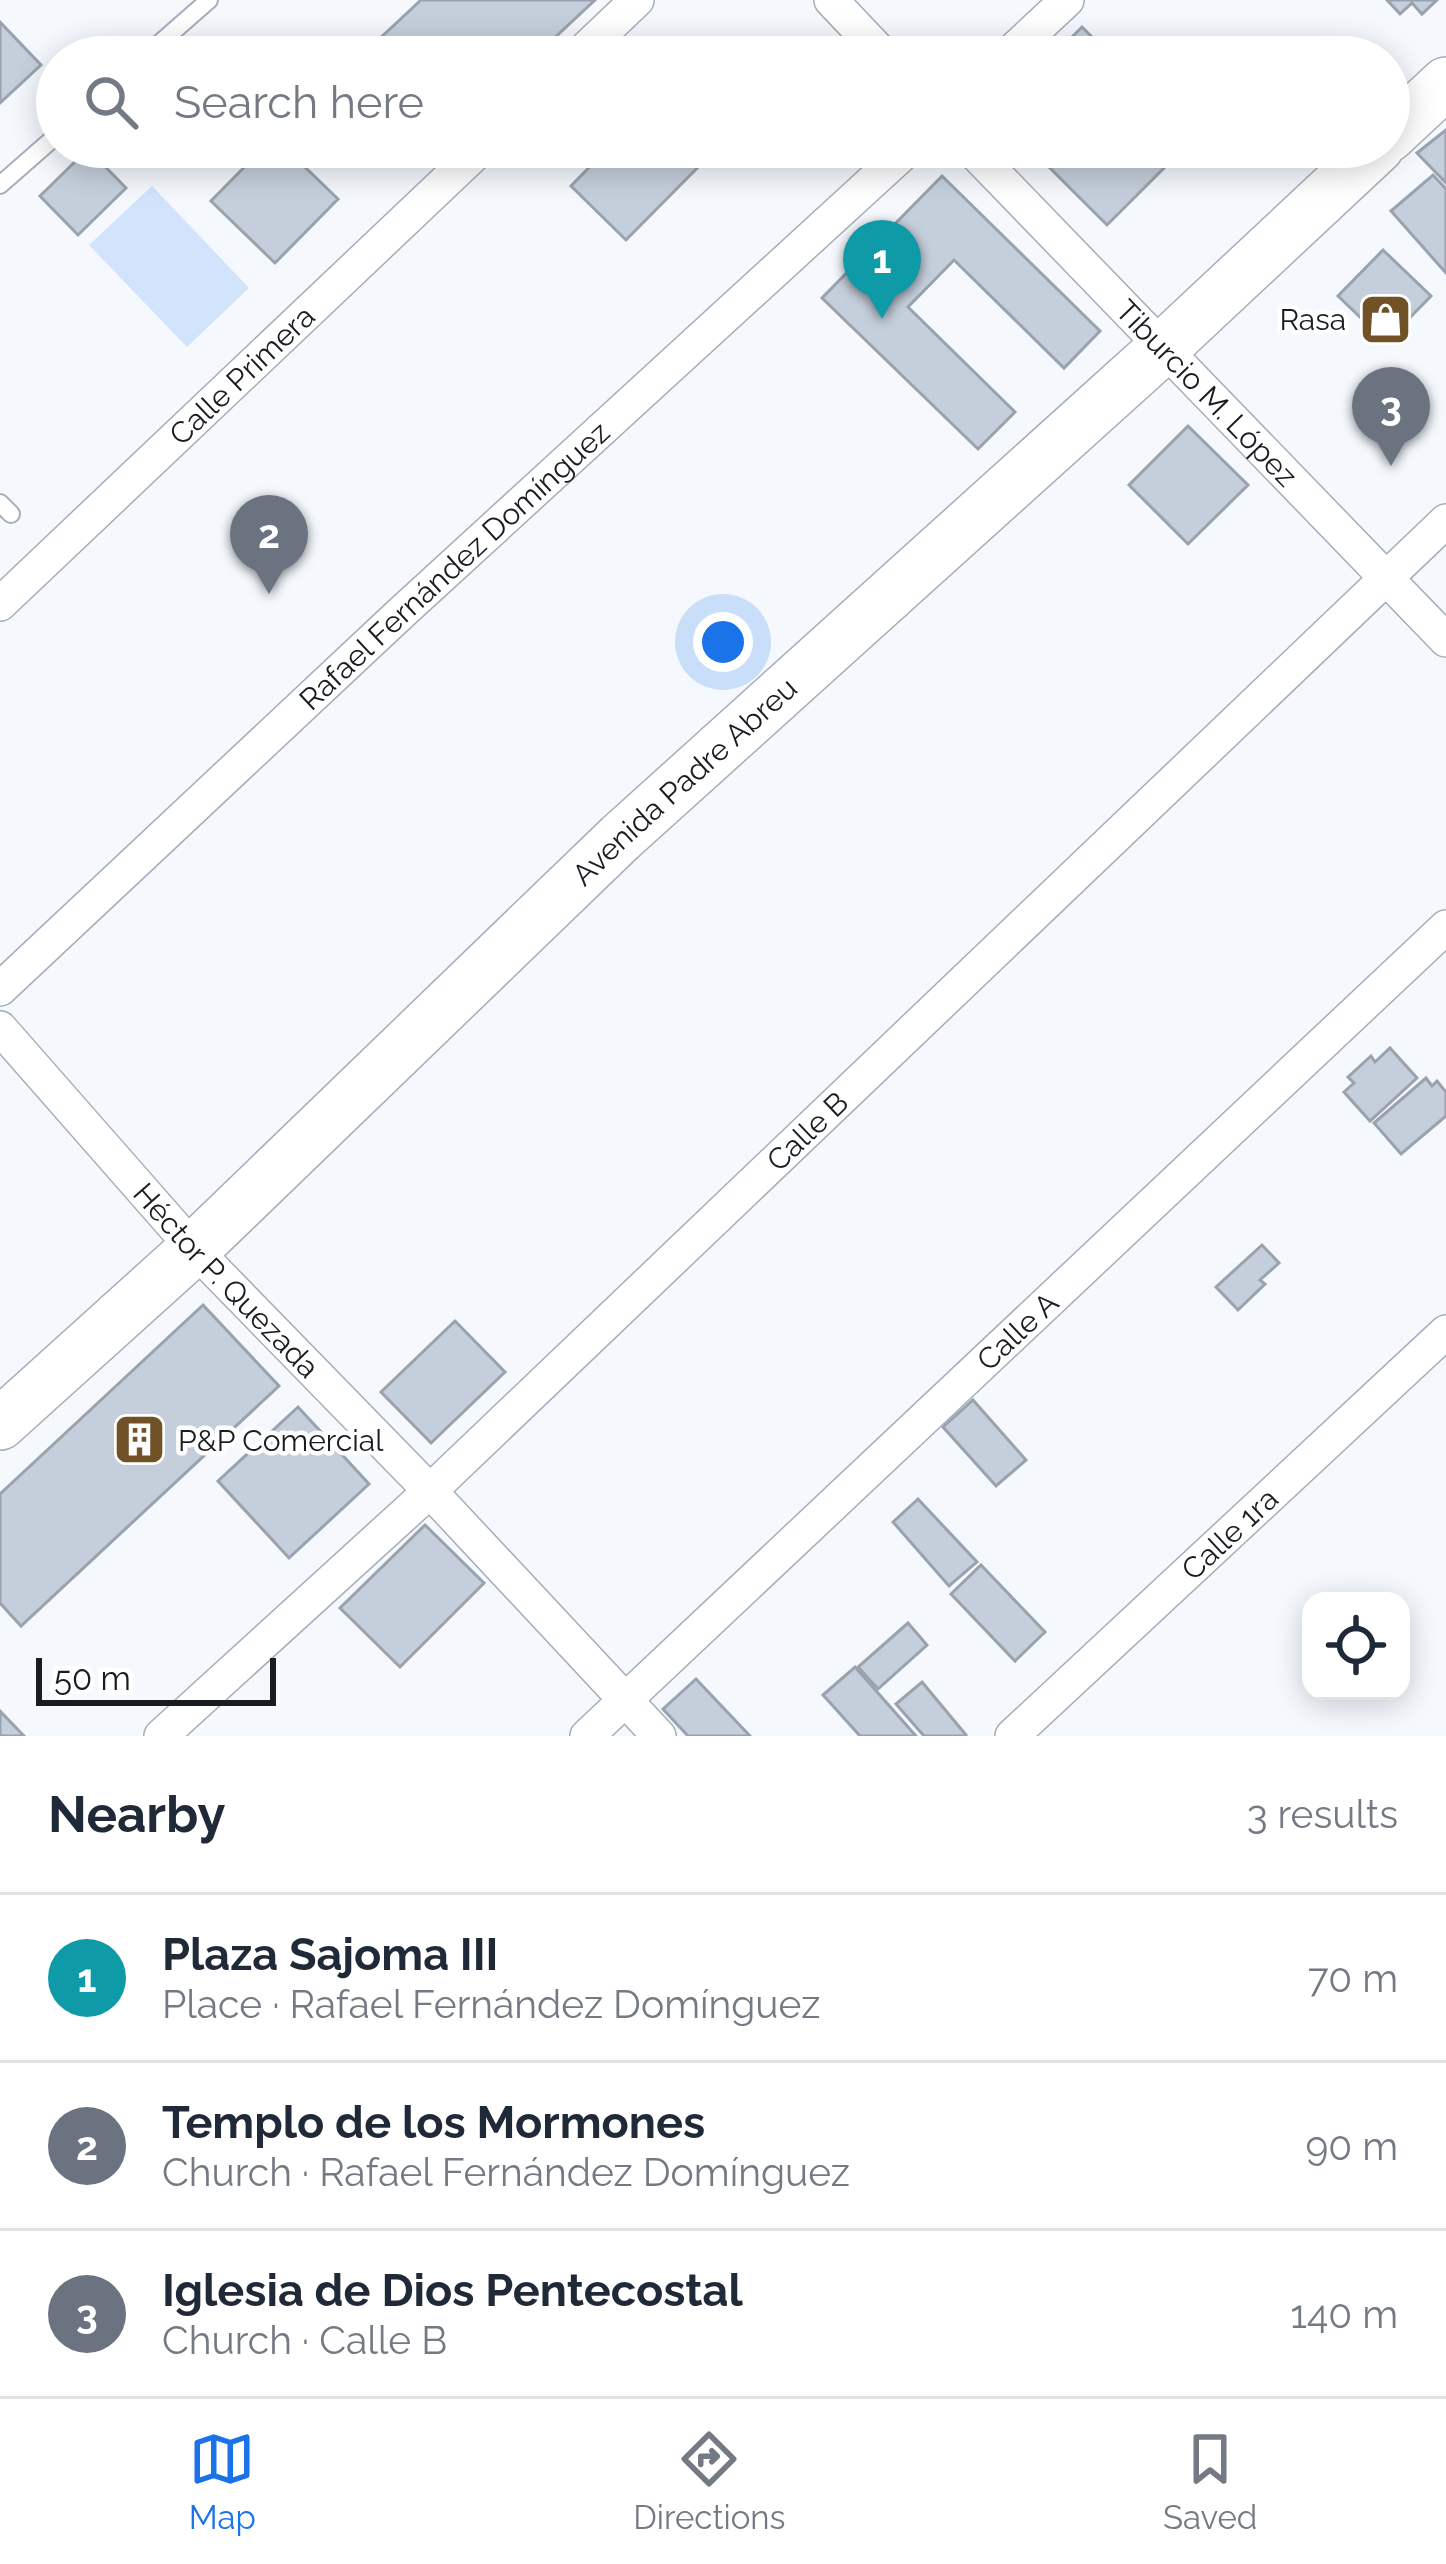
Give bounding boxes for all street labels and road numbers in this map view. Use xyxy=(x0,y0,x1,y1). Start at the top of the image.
street label: Tiburcio M. López xyxy=(1109,293,1305,493)
street label: Calle Primera xyxy=(162,298,321,452)
street label: Rafael Fernández Domínguez xyxy=(292,414,616,717)
street label: Avenida Padre Abreu xyxy=(565,670,804,892)
street label: Calle B xyxy=(759,1084,855,1178)
street label: Héctor P. Quezada xyxy=(127,1176,327,1384)
street label: Calle A xyxy=(970,1284,1065,1377)
street label: Calle 1ra xyxy=(1174,1481,1285,1587)

